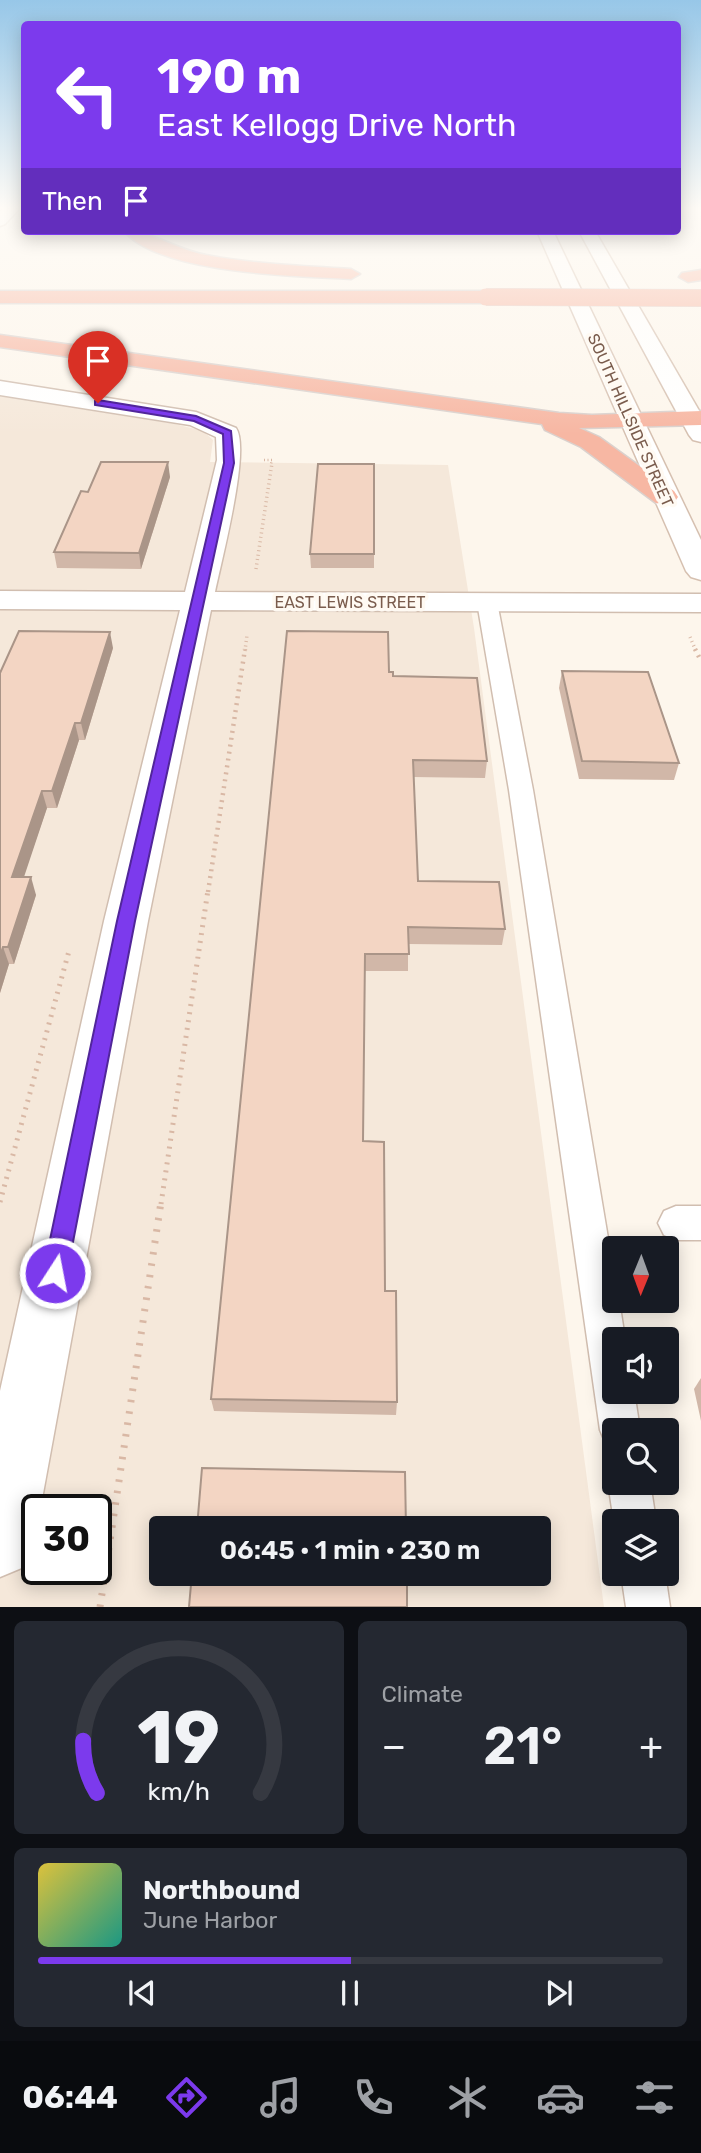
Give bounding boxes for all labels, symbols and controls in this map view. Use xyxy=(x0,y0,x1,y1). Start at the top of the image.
text: 190 m xyxy=(157,47,301,105)
icon: left xyxy=(42,49,133,140)
text: East Kellogg Drive North xyxy=(157,106,517,144)
icon: arrive xyxy=(117,182,155,220)
text: Then xyxy=(42,186,103,217)
pin xyxy=(68,331,128,403)
street label: SOUTH HILLSIDE STREET xyxy=(584,331,677,510)
icon: arrive xyxy=(79,342,117,380)
street label: EAST LEWIS STREET xyxy=(275,593,425,612)
position arrow xyxy=(18,1236,92,1310)
north arrow xyxy=(602,1236,679,1312)
map controls xyxy=(602,1236,679,1586)
button: sound xyxy=(602,1327,679,1404)
button: search xyxy=(602,1418,679,1495)
speed limit sign: 30 xyxy=(21,1494,112,1585)
button: layers xyxy=(602,1509,679,1586)
text: 06:45 · 1 min · 230 m xyxy=(220,1535,480,1566)
text: Climate xyxy=(382,1680,463,1708)
text: 19 xyxy=(137,1696,220,1782)
text: 21° xyxy=(483,1715,562,1777)
text: − xyxy=(382,1723,406,1769)
text: + xyxy=(639,1723,663,1769)
text: km/h xyxy=(148,1777,210,1806)
text: Northbound xyxy=(143,1875,301,1906)
text: June Harbor xyxy=(143,1906,277,1934)
icon: previous xyxy=(123,1974,161,2012)
icon: pause xyxy=(331,1974,369,2012)
icon: next xyxy=(540,1974,578,2012)
icon: directions xyxy=(162,2073,211,2122)
icon: music xyxy=(256,2073,305,2122)
icon: phone xyxy=(349,2073,398,2122)
icon: climate xyxy=(443,2073,492,2122)
icon: car xyxy=(536,2073,585,2122)
icon: filters xyxy=(630,2073,679,2122)
text: 06:44 xyxy=(22,2078,118,2116)

